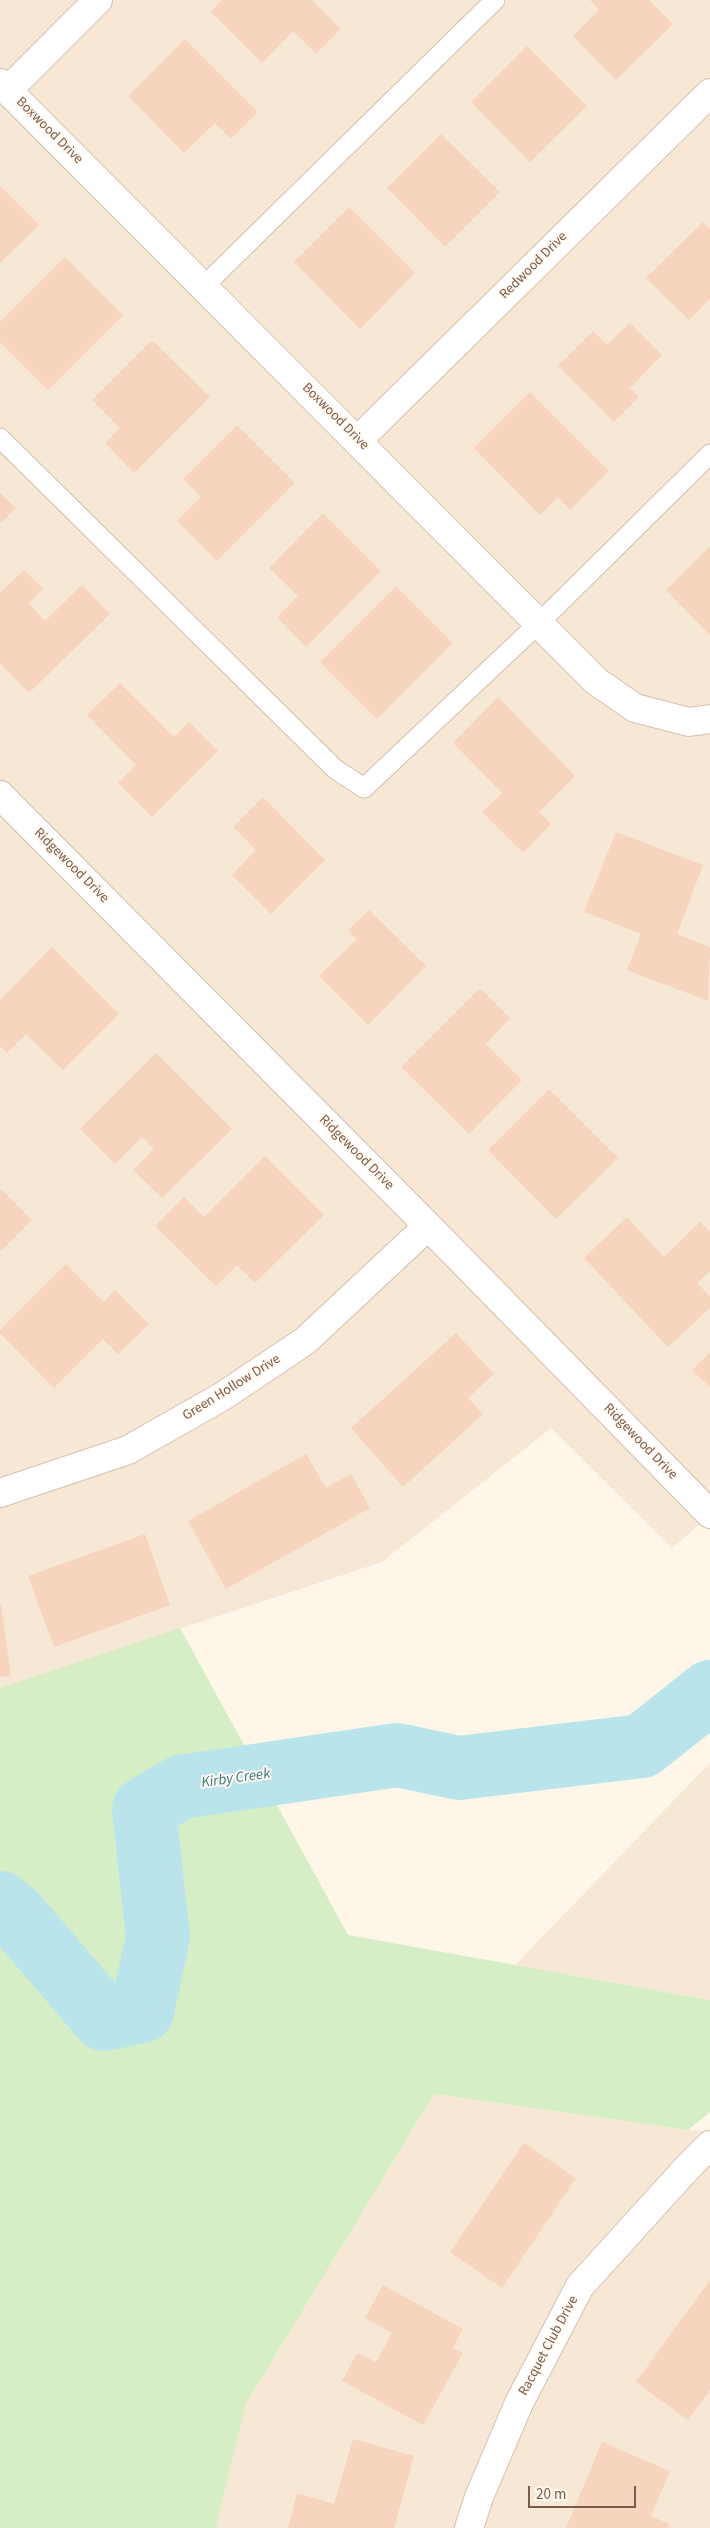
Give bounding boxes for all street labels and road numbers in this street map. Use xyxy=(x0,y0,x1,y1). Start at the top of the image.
street label: Boxwood Drive xyxy=(12,94,86,168)
street label: Redwood Drive xyxy=(497,229,571,303)
street label: Boxwood Drive xyxy=(298,380,372,454)
street label: Ridgewood Drive xyxy=(30,825,112,907)
street label: Ridgewood Drive xyxy=(315,1112,397,1194)
street label: Green Hollow Drive xyxy=(180,1351,284,1425)
street label: Ridgewood Drive xyxy=(600,1400,680,1484)
street label: Racquet Club Drive xyxy=(516,2293,582,2399)

